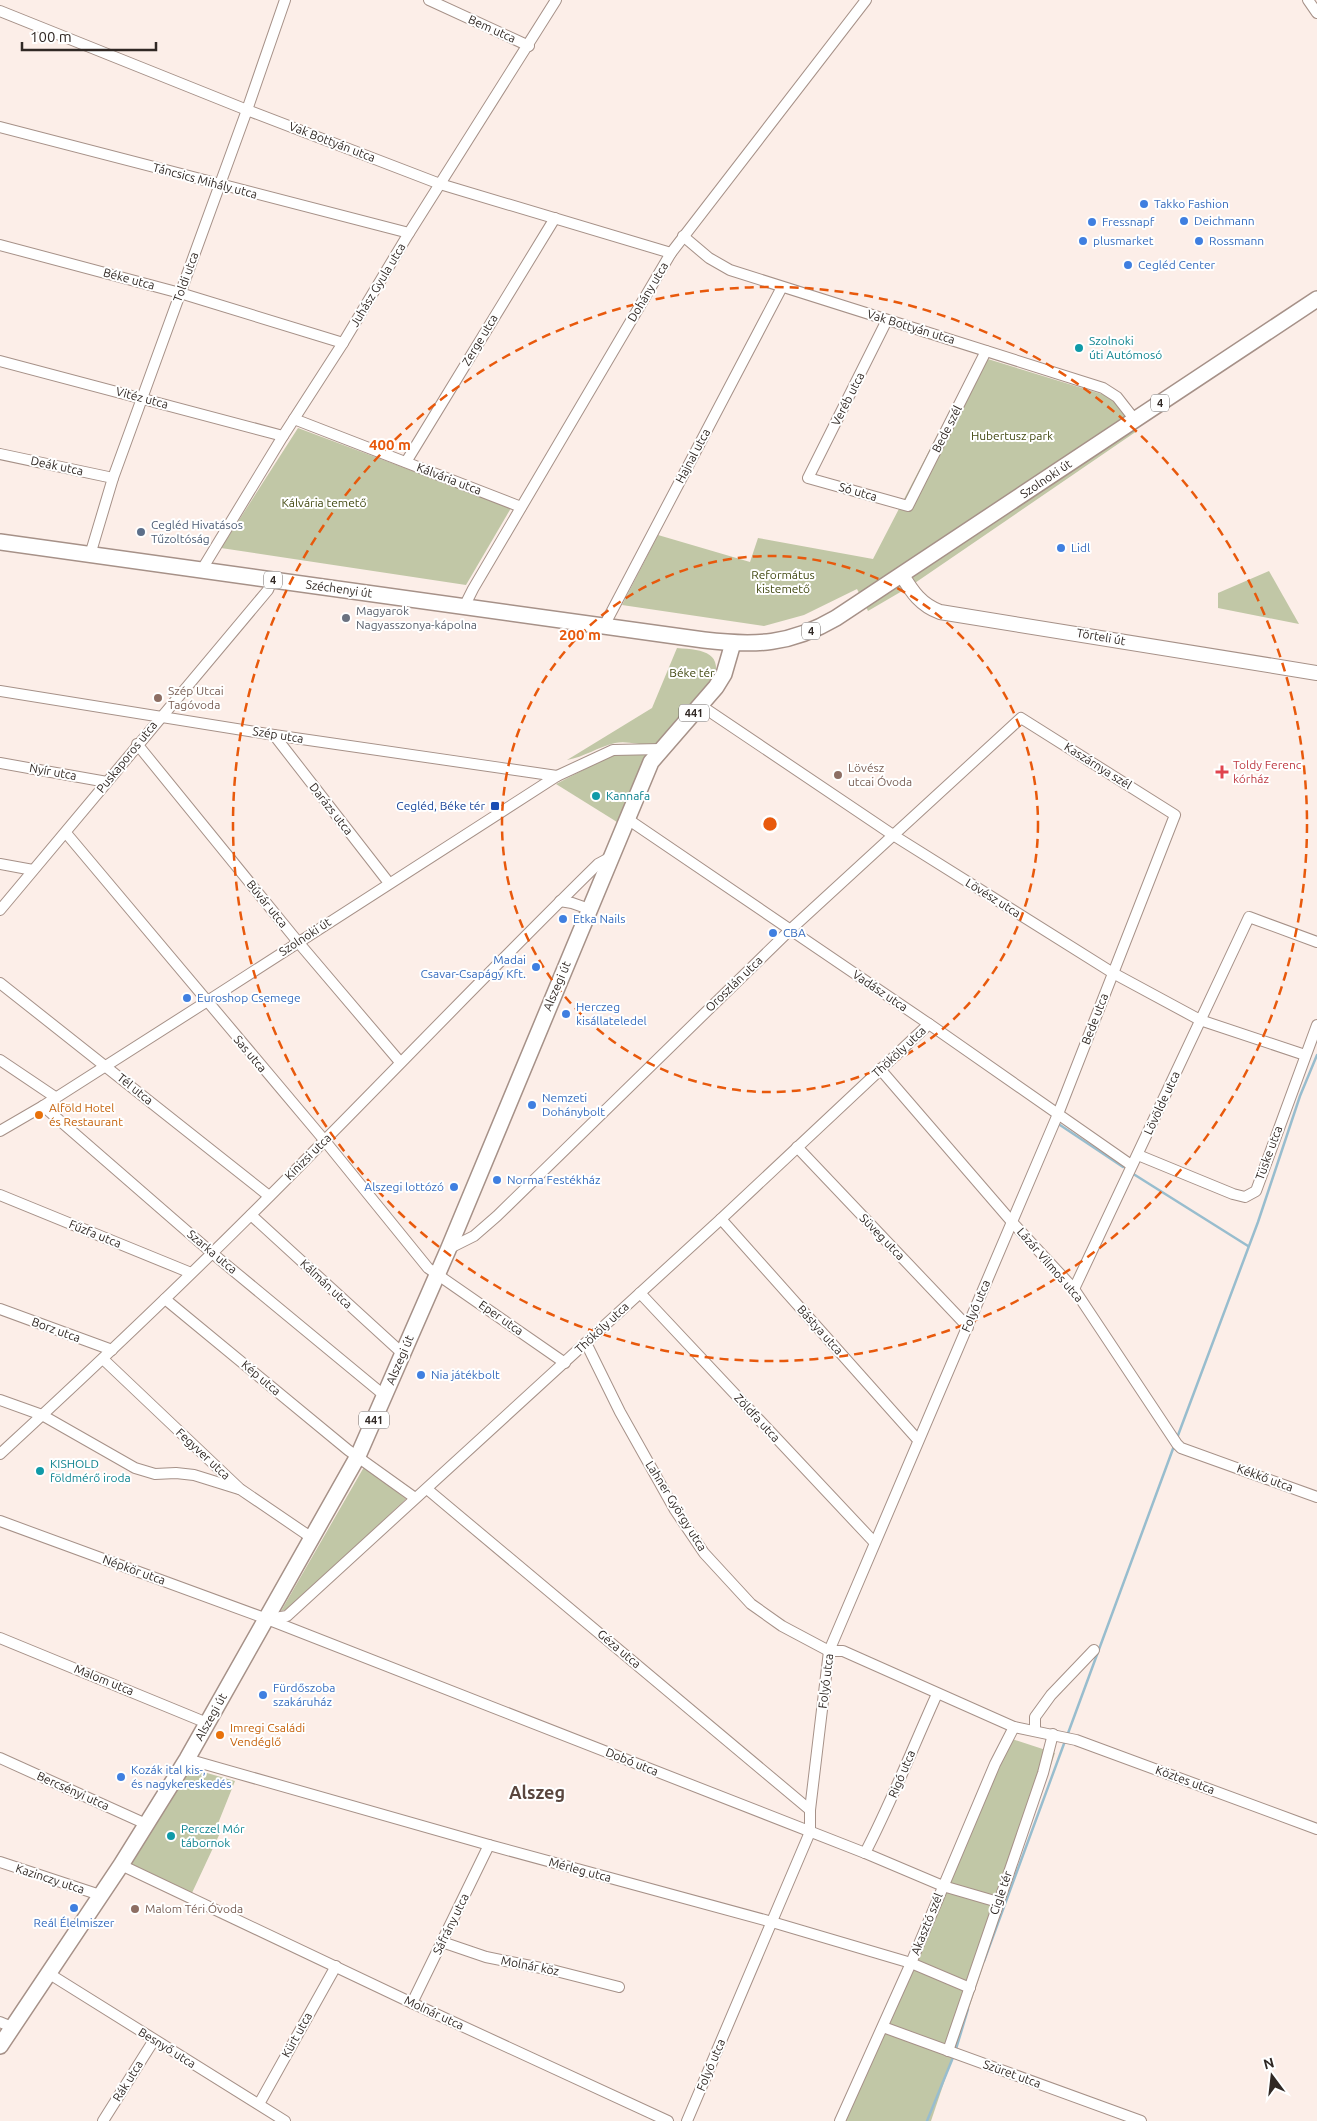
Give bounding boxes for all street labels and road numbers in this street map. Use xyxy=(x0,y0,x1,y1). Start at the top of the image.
street label: Bem utca xyxy=(466,12,518,45)
street label: Vak Bottyán utca xyxy=(287,119,377,164)
street label: Táncsics Mihály utca xyxy=(151,160,259,201)
street label: Juhász Gyula utca xyxy=(348,241,408,329)
street label: Toldi utca xyxy=(170,250,201,304)
street label: Dohány utca xyxy=(625,260,670,324)
street label: Béke utca xyxy=(102,265,156,292)
street label: Vak Bottyán utca xyxy=(866,307,957,346)
street label: Zerge utca xyxy=(459,312,500,368)
street label: Veréb utca xyxy=(829,370,867,428)
street label: Vitéz utca xyxy=(114,384,170,411)
road number: 4 xyxy=(1151,394,1169,412)
street label: Bede szél xyxy=(929,403,964,454)
street label: Hajnal utca xyxy=(673,426,712,485)
street label: Deák utca xyxy=(30,454,85,477)
street label: Szolnoki út xyxy=(1018,457,1074,500)
street label: Kálvária utca xyxy=(415,460,483,497)
street label: Só utca xyxy=(837,480,879,503)
road number: 4 xyxy=(264,572,282,588)
street label: Széchenyi út xyxy=(305,577,374,600)
road number: 4 xyxy=(802,622,820,640)
street label: Törteli út xyxy=(1076,626,1127,647)
road number: 441 xyxy=(679,704,709,721)
street label: Puskaporos utca xyxy=(94,718,159,795)
street label: Szép utca xyxy=(252,724,304,745)
street label: Kaszárnya szél xyxy=(1062,740,1134,791)
street label: Nyír utca xyxy=(28,761,78,782)
street label: Darázs utca xyxy=(307,780,356,837)
street label: Lövész utca xyxy=(963,876,1023,920)
street label: Búvár utca xyxy=(244,877,290,930)
street label: Szolnoki út xyxy=(276,915,333,958)
street label: Oroszlán utca xyxy=(703,953,765,1014)
street label: Alszegi út xyxy=(540,959,573,1012)
street label: Vadász utca xyxy=(850,967,910,1014)
street label: Bede utca xyxy=(1079,991,1110,1046)
street label: Thököly utca xyxy=(869,1024,928,1080)
street label: Sas utca xyxy=(231,1033,269,1075)
street label: Lövölde utca xyxy=(1141,1069,1182,1137)
street label: Tél utca xyxy=(115,1070,156,1107)
street label: Tüske utca xyxy=(1253,1124,1284,1182)
street label: Kinizsi utca xyxy=(282,1131,333,1182)
street label: Süveg utca xyxy=(857,1211,907,1262)
street label: Fűzfa utca xyxy=(67,1217,123,1250)
street label: Lázár Vilmos utca xyxy=(1015,1225,1086,1304)
street label: Szarka utca xyxy=(185,1227,240,1276)
street label: Kálmán utca xyxy=(298,1256,355,1311)
street label: Folyó utca xyxy=(959,1278,992,1334)
street label: Eper utca xyxy=(477,1298,526,1338)
street label: Thököly utca xyxy=(572,1300,631,1356)
street label: Bástya utca xyxy=(795,1302,846,1357)
street label: Borz utca xyxy=(30,1315,82,1344)
street label: Alszegi út xyxy=(383,1333,416,1386)
street label: Kép utca xyxy=(239,1358,283,1398)
street label: Zöldfa utca xyxy=(732,1391,783,1444)
road number: 441 xyxy=(359,1412,389,1428)
street label: Fegyver utca xyxy=(174,1425,233,1482)
street label: Lahner György utca xyxy=(643,1458,709,1553)
street label: Kékkő utca xyxy=(1235,1461,1295,1494)
street label: Népkör utca xyxy=(101,1552,167,1587)
street label: Géza utca xyxy=(595,1627,644,1670)
street label: Folyó utca xyxy=(816,1653,835,1709)
street label: Malom utca xyxy=(72,1662,136,1697)
street label: Alszegi út xyxy=(192,1690,229,1743)
street label: Dobó utca xyxy=(604,1745,660,1778)
street label: Rigó utca xyxy=(886,1748,917,1800)
street label: Köztes utca xyxy=(1154,1763,1217,1796)
street label: Bercsényi utca xyxy=(35,1769,111,1812)
street label: Mérleg utca xyxy=(547,1855,613,1884)
street label: Kazinczy utca xyxy=(14,1861,86,1896)
street label: Cigle tér xyxy=(987,1869,1014,1916)
street label: Sáfrány utca xyxy=(430,1891,471,1956)
street label: Akasztó szél xyxy=(908,1891,945,1957)
street label: Molnár köz xyxy=(500,1953,561,1978)
street label: Molnár utca xyxy=(402,1993,466,2032)
street label: Kürt utca xyxy=(279,2010,314,2060)
street label: Besnyő utca xyxy=(136,2025,198,2070)
street label: Folyó utca xyxy=(694,2037,727,2093)
street label: Szüret utca xyxy=(982,2057,1043,2090)
street label: Rák utca xyxy=(110,2058,145,2104)

